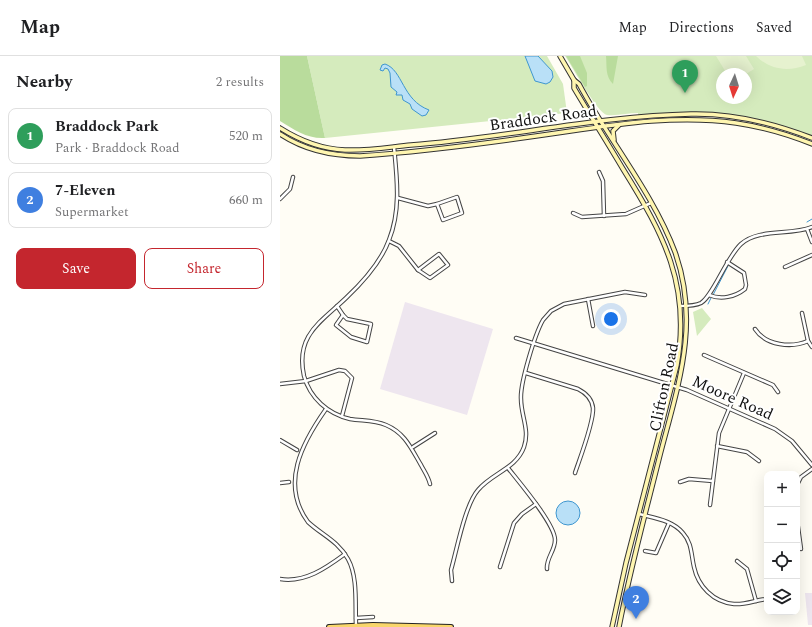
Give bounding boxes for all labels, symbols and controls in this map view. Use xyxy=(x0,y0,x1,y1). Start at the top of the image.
text: Map xyxy=(20,13,60,42)
text: Map xyxy=(619,17,647,38)
text: Directions xyxy=(669,17,734,38)
text: Saved xyxy=(756,17,792,38)
pin: 1 xyxy=(672,60,698,93)
north arrow xyxy=(716,68,752,104)
text: Nearby xyxy=(16,69,72,95)
text: 2 results xyxy=(216,72,264,92)
street label: Braddock Road xyxy=(488,99,598,137)
text: Braddock Park xyxy=(55,115,159,138)
text: 1 xyxy=(26,126,34,146)
text: 520 m xyxy=(229,126,263,146)
text: Park · Braddock Road xyxy=(55,138,179,158)
text: 7-Eleven xyxy=(55,179,115,202)
text: 2 xyxy=(26,190,34,210)
text: 660 m xyxy=(229,190,263,210)
text: Supermarket xyxy=(55,202,129,222)
button: Save xyxy=(16,248,136,289)
button: Share xyxy=(144,248,264,289)
your location xyxy=(601,309,621,329)
street label: Clifton Road xyxy=(643,340,685,434)
street label: Moore Road xyxy=(688,369,777,427)
map controls xyxy=(764,471,800,615)
button: + xyxy=(764,471,800,507)
button: − xyxy=(764,507,800,543)
button: locate xyxy=(764,543,800,579)
button: layers xyxy=(764,579,800,615)
pin: 2 xyxy=(623,586,649,619)

